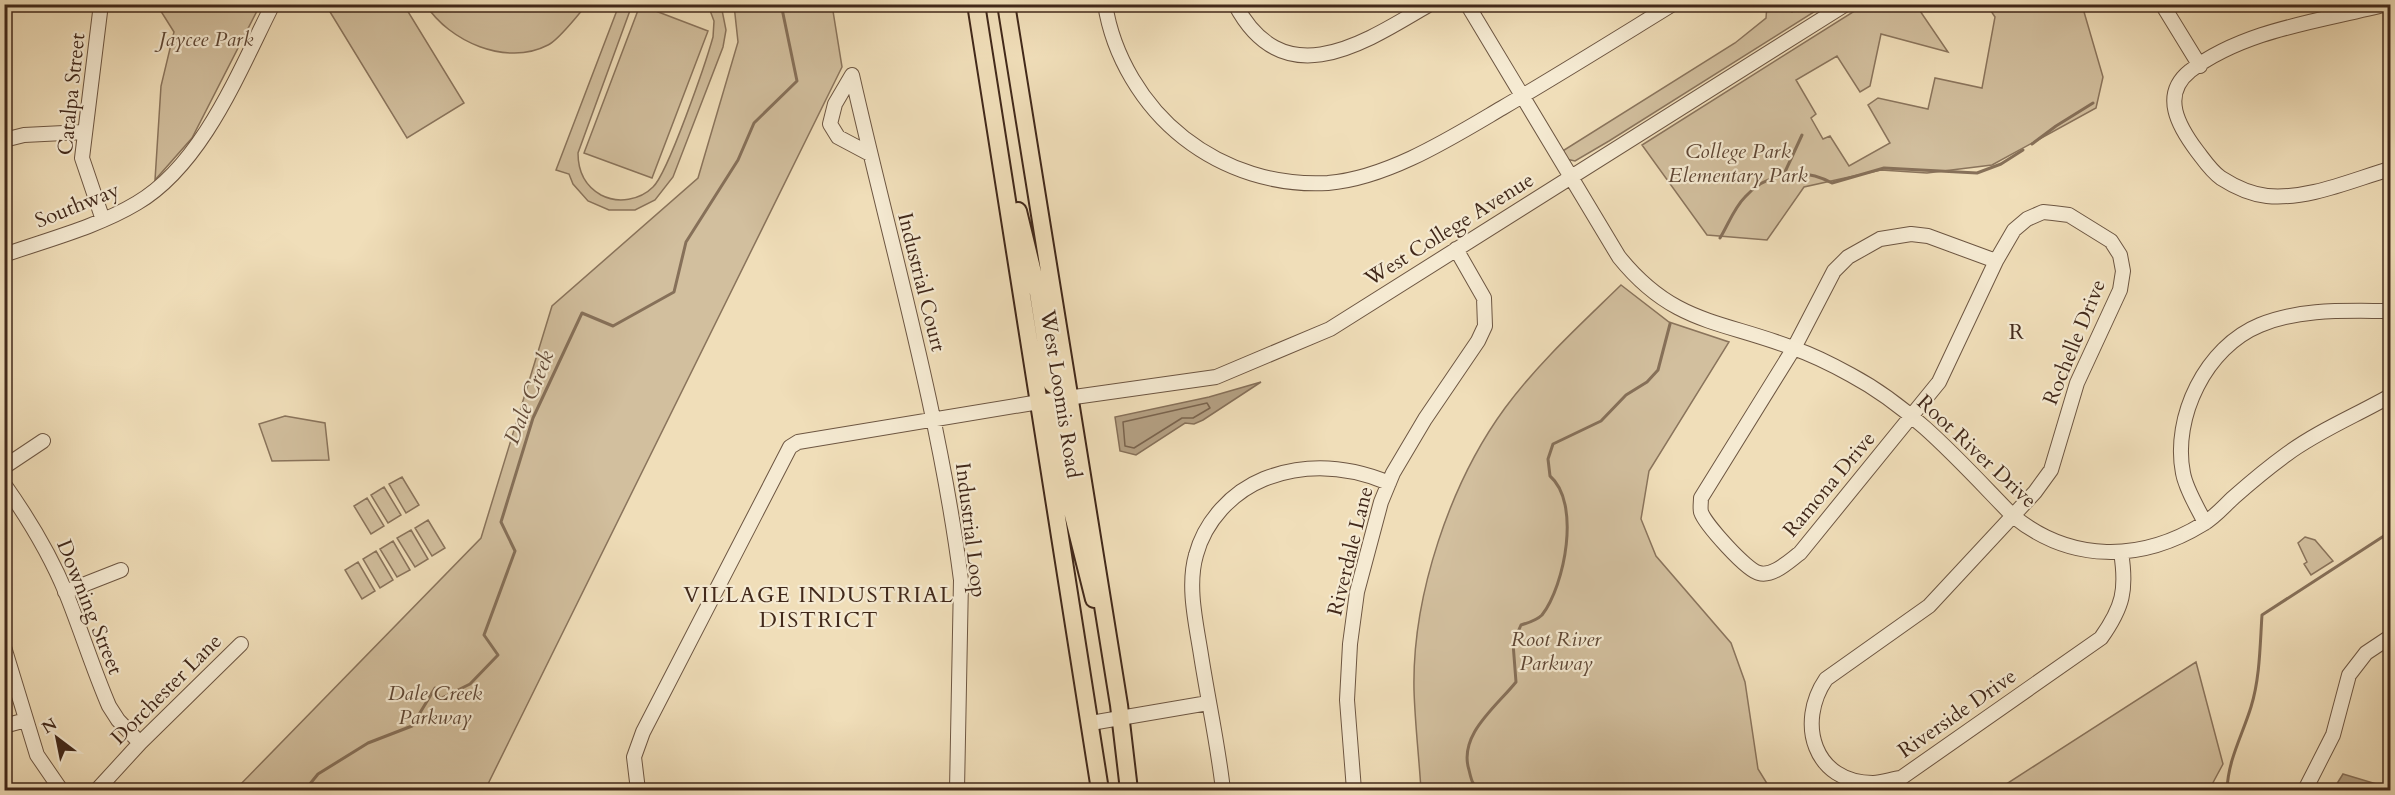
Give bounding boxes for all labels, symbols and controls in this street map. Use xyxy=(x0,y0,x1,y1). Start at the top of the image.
park label: Jaycee Park xyxy=(154,25,254,54)
street label: Catalpa Street xyxy=(51,31,92,157)
park label: College Park Elementary Park xyxy=(1668,137,1808,190)
street label: West College Avenue xyxy=(1358,166,1540,294)
street label: Southway xyxy=(31,175,124,235)
street label: Industrial Court xyxy=(890,210,953,355)
street label: Rochelle Drive xyxy=(2036,275,2113,409)
street label: West Loomis Road xyxy=(1033,307,1088,480)
district label: R xyxy=(2009,317,2025,347)
water label: Dale Creek xyxy=(496,346,561,449)
street label: Root River Drive xyxy=(1910,388,2043,515)
street label: Ramona Drive xyxy=(1776,425,1882,544)
street label: Industrial Loop xyxy=(948,461,993,599)
street label: Riverdale Lane xyxy=(1320,483,1381,619)
street label: Downing Street xyxy=(49,535,130,679)
district label: VILLAGE INDUSTRIAL DISTRICT xyxy=(684,580,954,635)
park label: Root River Parkway xyxy=(1511,625,1602,678)
street label: Dorchester Lane xyxy=(104,627,228,751)
street label: Riverside Drive xyxy=(1892,662,2022,765)
park label: Dale Creek Parkway xyxy=(388,679,483,732)
north arrow xyxy=(27,708,87,768)
text: N xyxy=(38,713,61,739)

